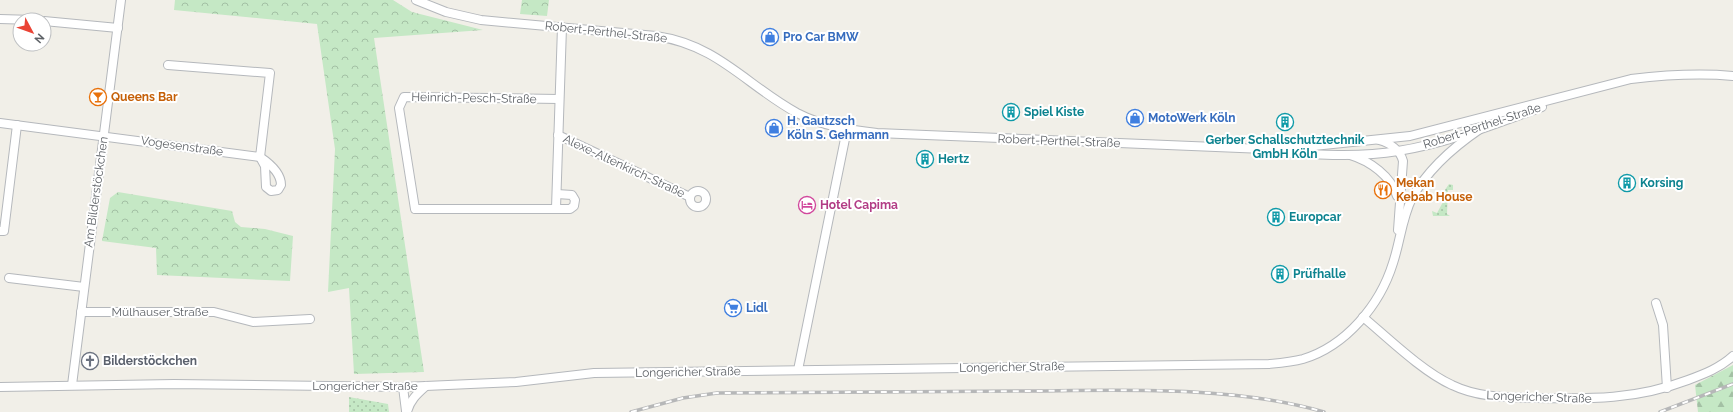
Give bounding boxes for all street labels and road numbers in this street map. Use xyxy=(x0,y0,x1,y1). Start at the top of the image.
street label: Robert-Perthel-Straße xyxy=(544,19,668,45)
street label: Heinrich-Pesch-Straße xyxy=(411,90,537,106)
street label: Robert-Perthel-Straße xyxy=(1421,100,1543,152)
street label: Alexe-Altenkirch-Straße xyxy=(561,132,687,200)
street label: Robert-Perthel-Straße xyxy=(997,132,1121,150)
street label: Vogesenstraße xyxy=(140,133,224,159)
street label: Am Bilderstöckchen xyxy=(81,136,111,248)
street label: Mülhauser Straße xyxy=(112,305,209,319)
street label: Longericher Straße xyxy=(959,359,1065,375)
street label: Longericher Straße xyxy=(635,364,741,380)
street label: Longericher Straße xyxy=(312,379,418,393)
street label: Longericher Straße xyxy=(1486,388,1592,406)

